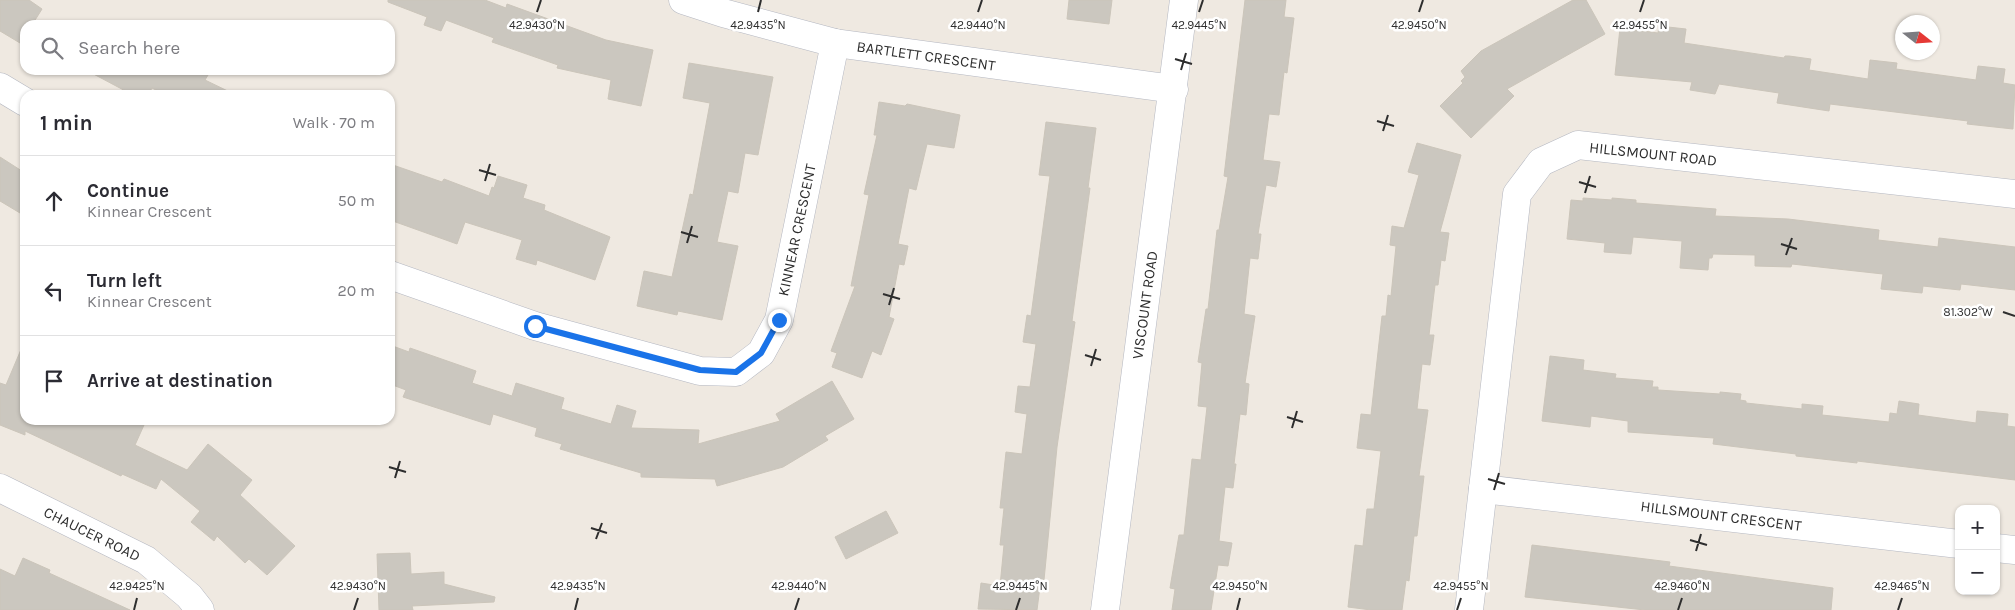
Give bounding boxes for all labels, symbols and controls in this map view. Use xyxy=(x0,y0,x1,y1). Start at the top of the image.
north arrow xyxy=(1895,15,1940,60)
text: 42.9430°N xyxy=(509,18,565,32)
text: 42.9435°N xyxy=(730,18,786,32)
text: 42.9440°N xyxy=(950,18,1006,32)
text: 42.9445°N xyxy=(1171,18,1227,32)
text: 42.9450°N xyxy=(1391,18,1447,32)
text: 42.9455°N xyxy=(1612,18,1668,32)
search box xyxy=(20,20,395,75)
icon: search xyxy=(38,34,66,62)
text: Search here xyxy=(78,37,180,59)
street label: BARTLETT CRESCENT xyxy=(855,37,997,75)
text: 1 min xyxy=(40,111,93,135)
text: Walk · 70 m xyxy=(293,113,375,132)
street label: HILLSMOUNT ROAD xyxy=(1588,138,1718,170)
street label: KINNEAR CRESCENT xyxy=(774,162,820,298)
text: Continue xyxy=(87,180,169,202)
icon: ahead xyxy=(40,187,68,215)
text: 50 m xyxy=(338,191,375,210)
text: Kinnear Crescent xyxy=(87,202,212,221)
street label: VISCOUNT ROAD xyxy=(1128,250,1162,360)
text: Turn left xyxy=(87,270,162,292)
icon: left xyxy=(40,277,68,305)
text: 20 m xyxy=(337,281,375,300)
text: Kinnear Crescent xyxy=(87,292,212,311)
text: 81.302°W xyxy=(1943,305,1993,319)
route end xyxy=(768,309,791,332)
route start xyxy=(524,315,547,338)
icon: arrive xyxy=(40,367,68,395)
text: Arrive at destination xyxy=(87,370,273,392)
street label: HILLSMOUNT CRESCENT xyxy=(1639,497,1803,535)
street label: CHAUCER ROAD xyxy=(41,503,143,565)
map controls xyxy=(1955,505,2000,595)
button: + xyxy=(1955,505,2000,550)
button: − xyxy=(1955,550,2000,595)
text: 42.9425°N xyxy=(109,579,165,593)
text: 42.9430°N xyxy=(330,579,386,593)
text: 42.9435°N xyxy=(550,579,606,593)
text: 42.9440°N xyxy=(771,579,827,593)
text: 42.9445°N xyxy=(992,579,1048,593)
text: 42.9450°N xyxy=(1212,579,1268,593)
text: 42.9455°N xyxy=(1433,579,1489,593)
text: 42.9460°N xyxy=(1654,579,1710,593)
text: 42.9465°N xyxy=(1874,579,1930,593)

